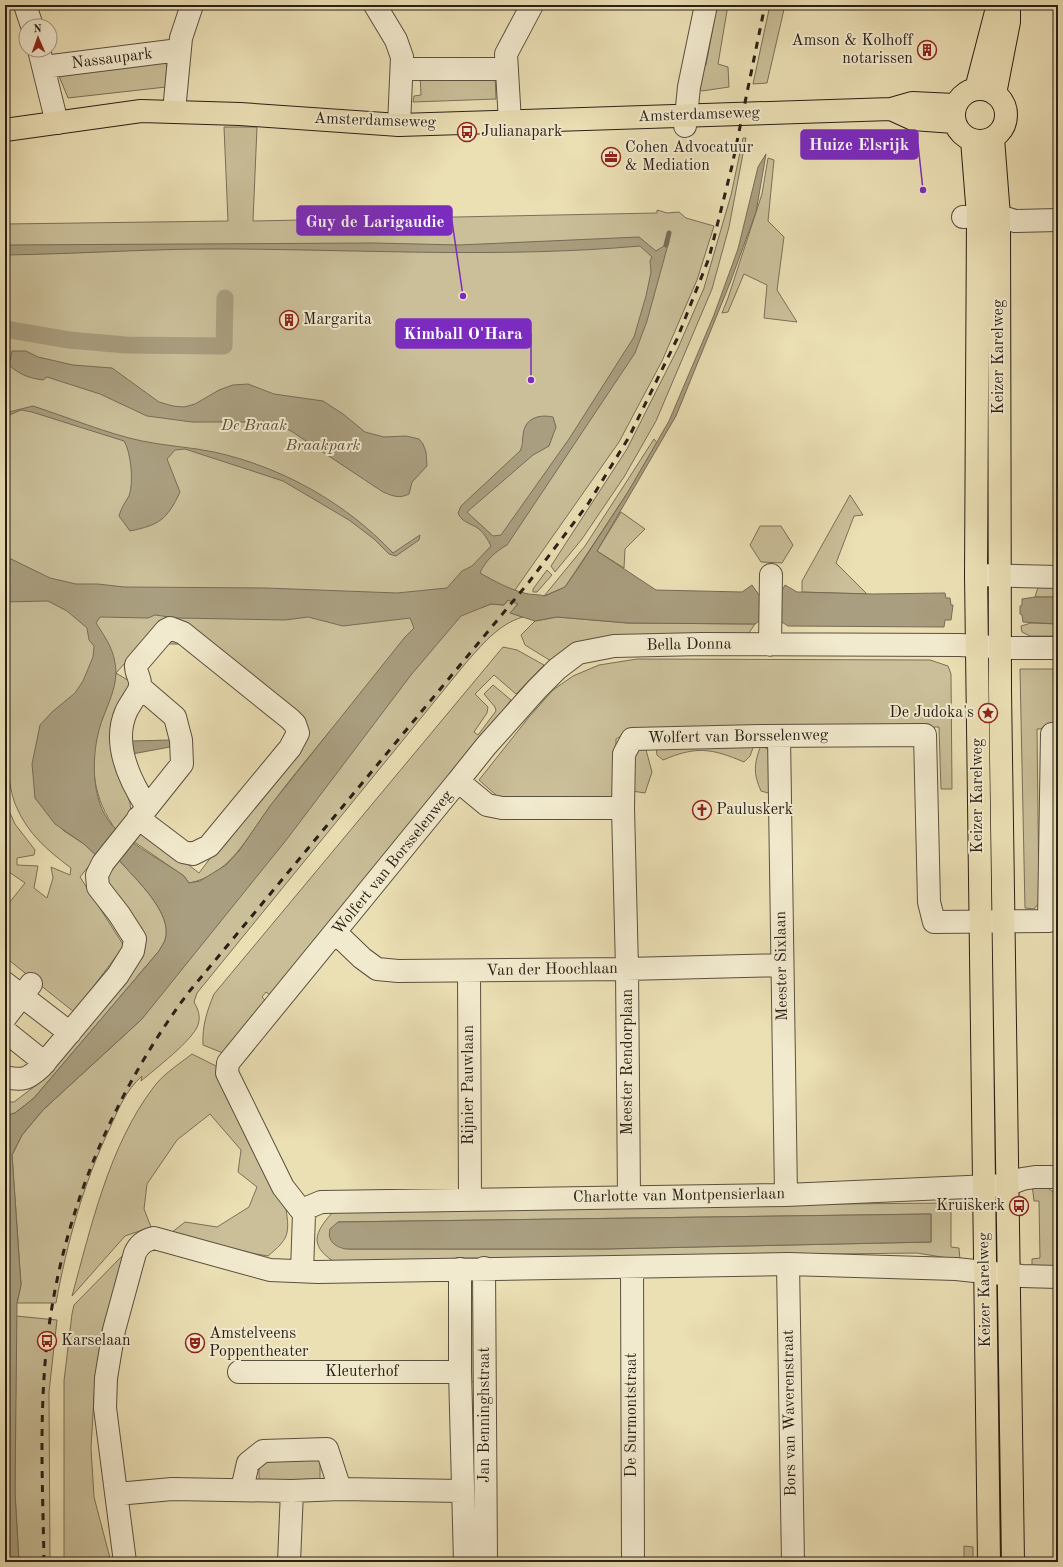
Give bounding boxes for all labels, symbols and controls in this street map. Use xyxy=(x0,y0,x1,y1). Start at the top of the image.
north arrow xyxy=(18,18,58,58)
text: N xyxy=(33,24,43,35)
place label: Amson & Kolhoff notarissen xyxy=(791,33,914,67)
building icon: Amson & Kolhoff notarissen xyxy=(916,39,938,61)
street label: Nassaupark xyxy=(71,46,153,72)
street label: Amsterdamseweg xyxy=(638,105,761,125)
street label: Amsterdamseweg xyxy=(314,111,437,131)
bus stop icon: Julianapark xyxy=(456,121,478,143)
place label: Julianapark xyxy=(481,124,562,140)
callout: Huize Elsrijk xyxy=(801,130,918,159)
text: Huize Elsrijk xyxy=(809,137,910,154)
place label: Cohen Advocatuur & Mediation xyxy=(625,140,754,174)
office icon: Cohen Advocatuur & Mediation xyxy=(600,146,622,168)
callout: Guy de Larigaudie xyxy=(297,206,452,235)
text: Guy de Larigaudie xyxy=(305,214,445,231)
street label: Keizer Karelweg xyxy=(991,299,1007,415)
building icon: Margarita xyxy=(278,309,300,331)
place label: Margarita xyxy=(303,312,372,328)
callout: Kimball O'Hara xyxy=(396,319,531,348)
text: Kimball O'Hara xyxy=(403,326,523,343)
park label: De Braak xyxy=(220,418,287,434)
park label: Braakpark xyxy=(285,438,361,454)
street label: Bella Donna xyxy=(646,636,732,654)
place icon: De Judoka's xyxy=(977,702,999,724)
place label: De Judoka's xyxy=(889,705,974,721)
street label: Wolfert van Borsselenweg xyxy=(647,727,829,747)
street label: Keizer Karelweg xyxy=(970,738,986,854)
street label: Wolfert van Borsselenweg xyxy=(330,787,456,938)
church icon: Pauluskerk xyxy=(691,799,713,821)
place label: Pauluskerk xyxy=(716,802,793,818)
street label: Meester Sixlaan xyxy=(773,910,791,1021)
street label: Van der Hoochlaan xyxy=(486,961,618,979)
street label: Meester Rendorplaan xyxy=(620,988,636,1135)
street label: Rijnier Pauwlaan xyxy=(461,1025,477,1145)
street label: Charlotte van Montpensierlaan xyxy=(573,1186,785,1206)
bus stop icon: Kruiskerk xyxy=(1008,1195,1030,1217)
place label: Kruiskerk xyxy=(936,1198,1005,1214)
street label: Keizer Karelweg xyxy=(976,1232,994,1348)
place label: Amstelveens Poppentheater xyxy=(209,1326,309,1360)
street label: Bors van Waverenstraat xyxy=(781,1329,799,1497)
bus stop icon: Karselaan xyxy=(36,1330,58,1352)
theatre icon: Amstelveens Poppentheater xyxy=(184,1332,206,1354)
place label: Karselaan xyxy=(61,1333,131,1349)
street label: Jan Benninghstraat xyxy=(477,1347,493,1483)
street label: De Surmontstraat xyxy=(624,1352,640,1477)
street label: Kleuterhof xyxy=(325,1364,400,1380)

